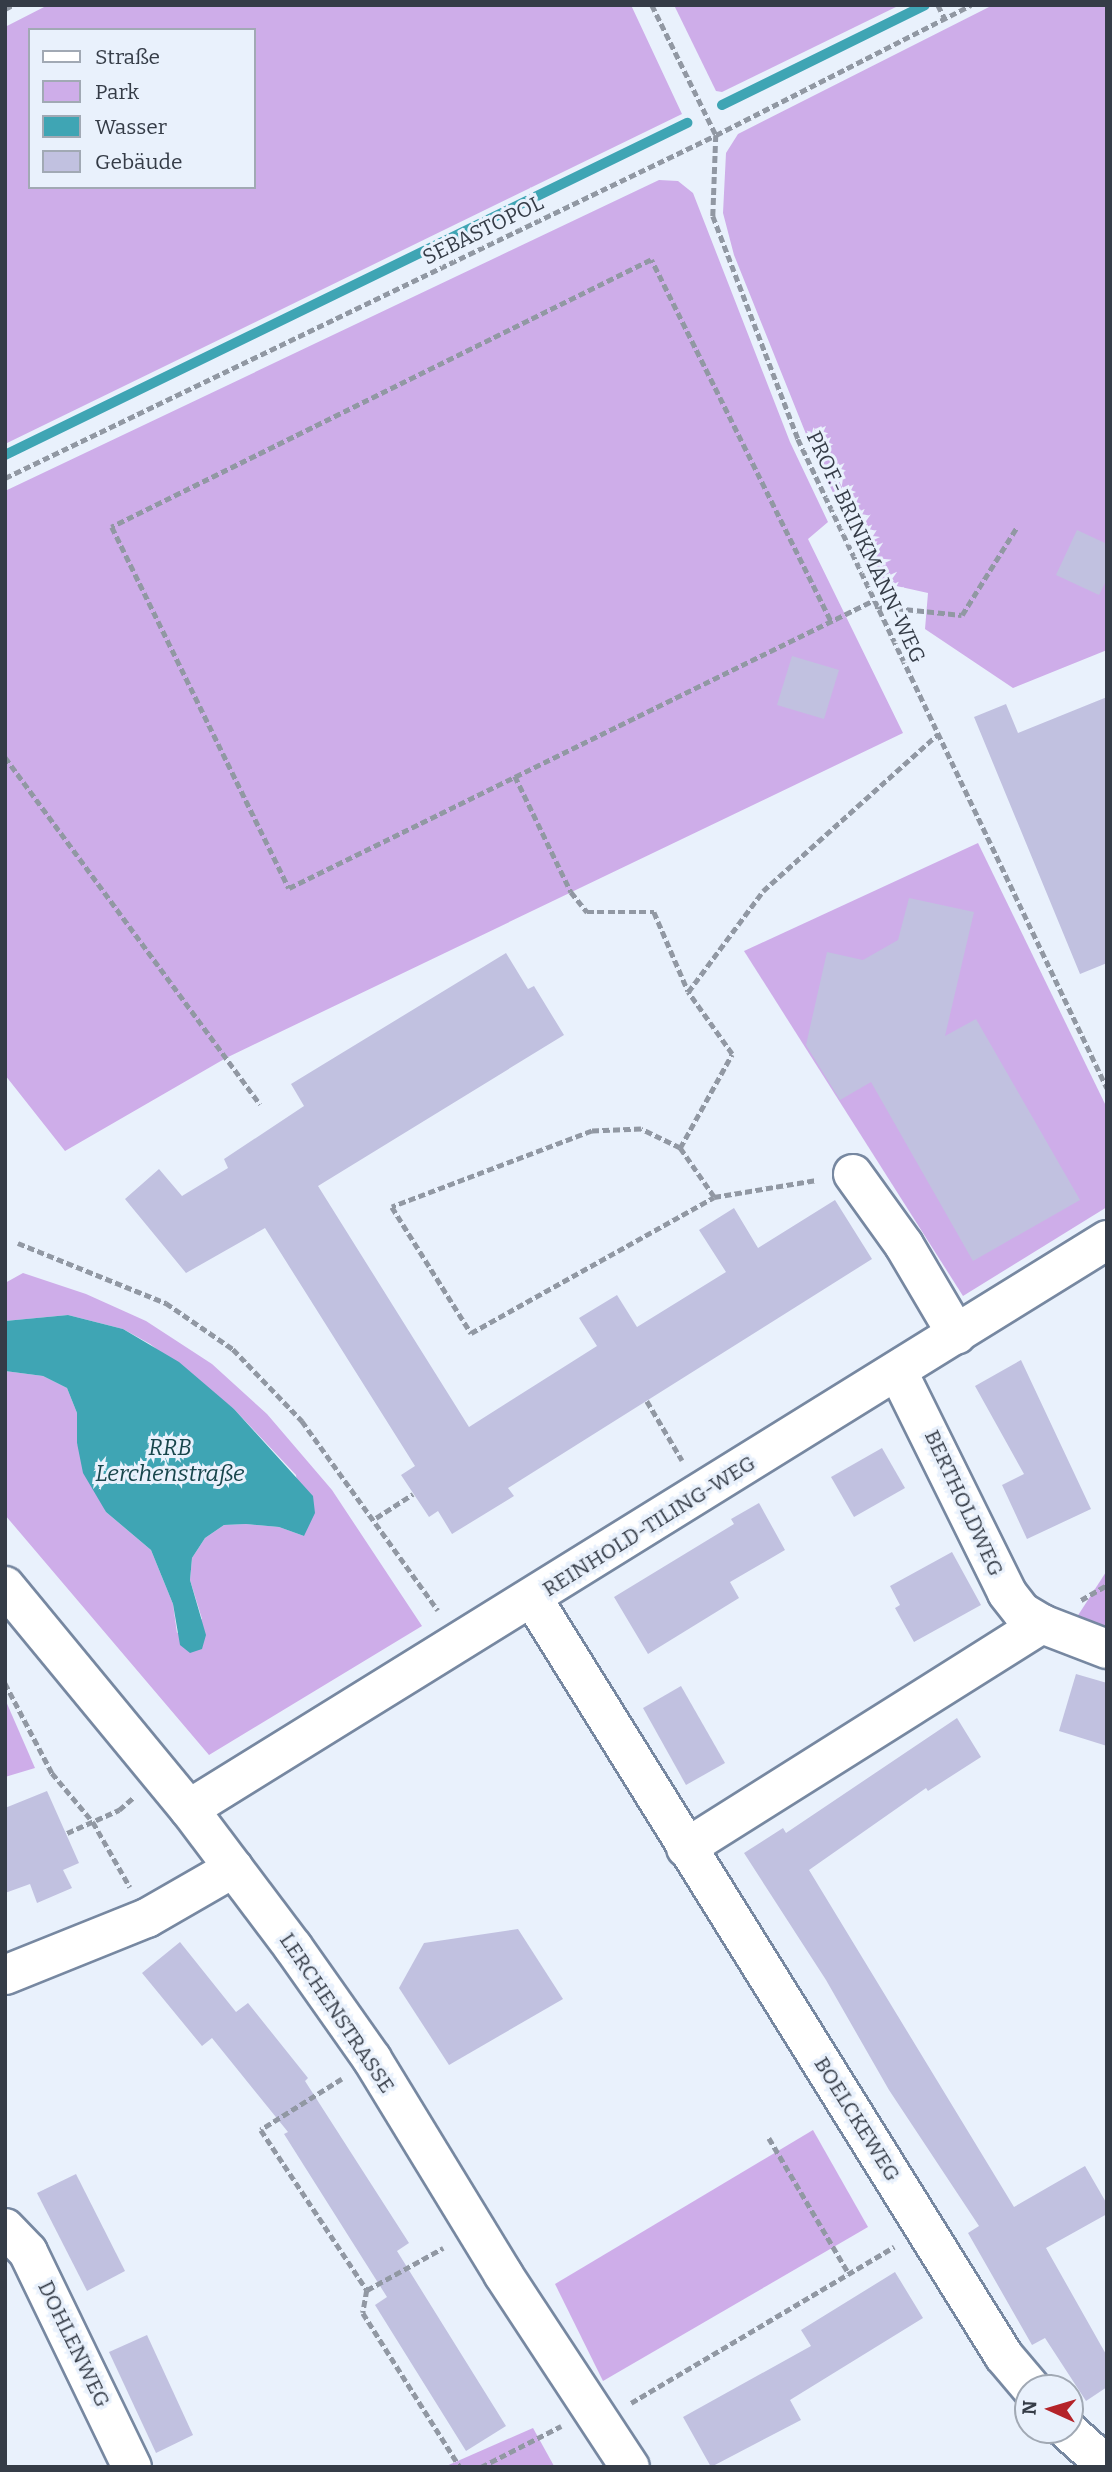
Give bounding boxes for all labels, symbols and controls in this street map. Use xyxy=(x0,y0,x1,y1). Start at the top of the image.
legend xyxy=(28,28,256,189)
text: Straße xyxy=(95,44,160,70)
text: Park xyxy=(95,79,139,105)
text: Wasser xyxy=(95,114,167,140)
text: Gebäude xyxy=(95,149,183,175)
street label: SEBASTOPOL xyxy=(419,190,547,270)
street label: PROF.-BRINKMANN-WEG xyxy=(801,427,931,667)
street label: BERTHOLDWEG xyxy=(919,1426,1009,1580)
water label: RRB Lerchenstraße xyxy=(95,1433,245,1487)
street label: REINHOLD-TILING-WEG xyxy=(538,1450,760,1602)
street label: LERCHENSTRASSE xyxy=(274,1928,400,2098)
street label: BOELCKEWEG xyxy=(809,2052,905,2186)
street label: DOHLENWEG xyxy=(33,2277,115,2411)
north arrow xyxy=(1014,2374,1084,2444)
text: N xyxy=(1018,2400,1042,2416)

